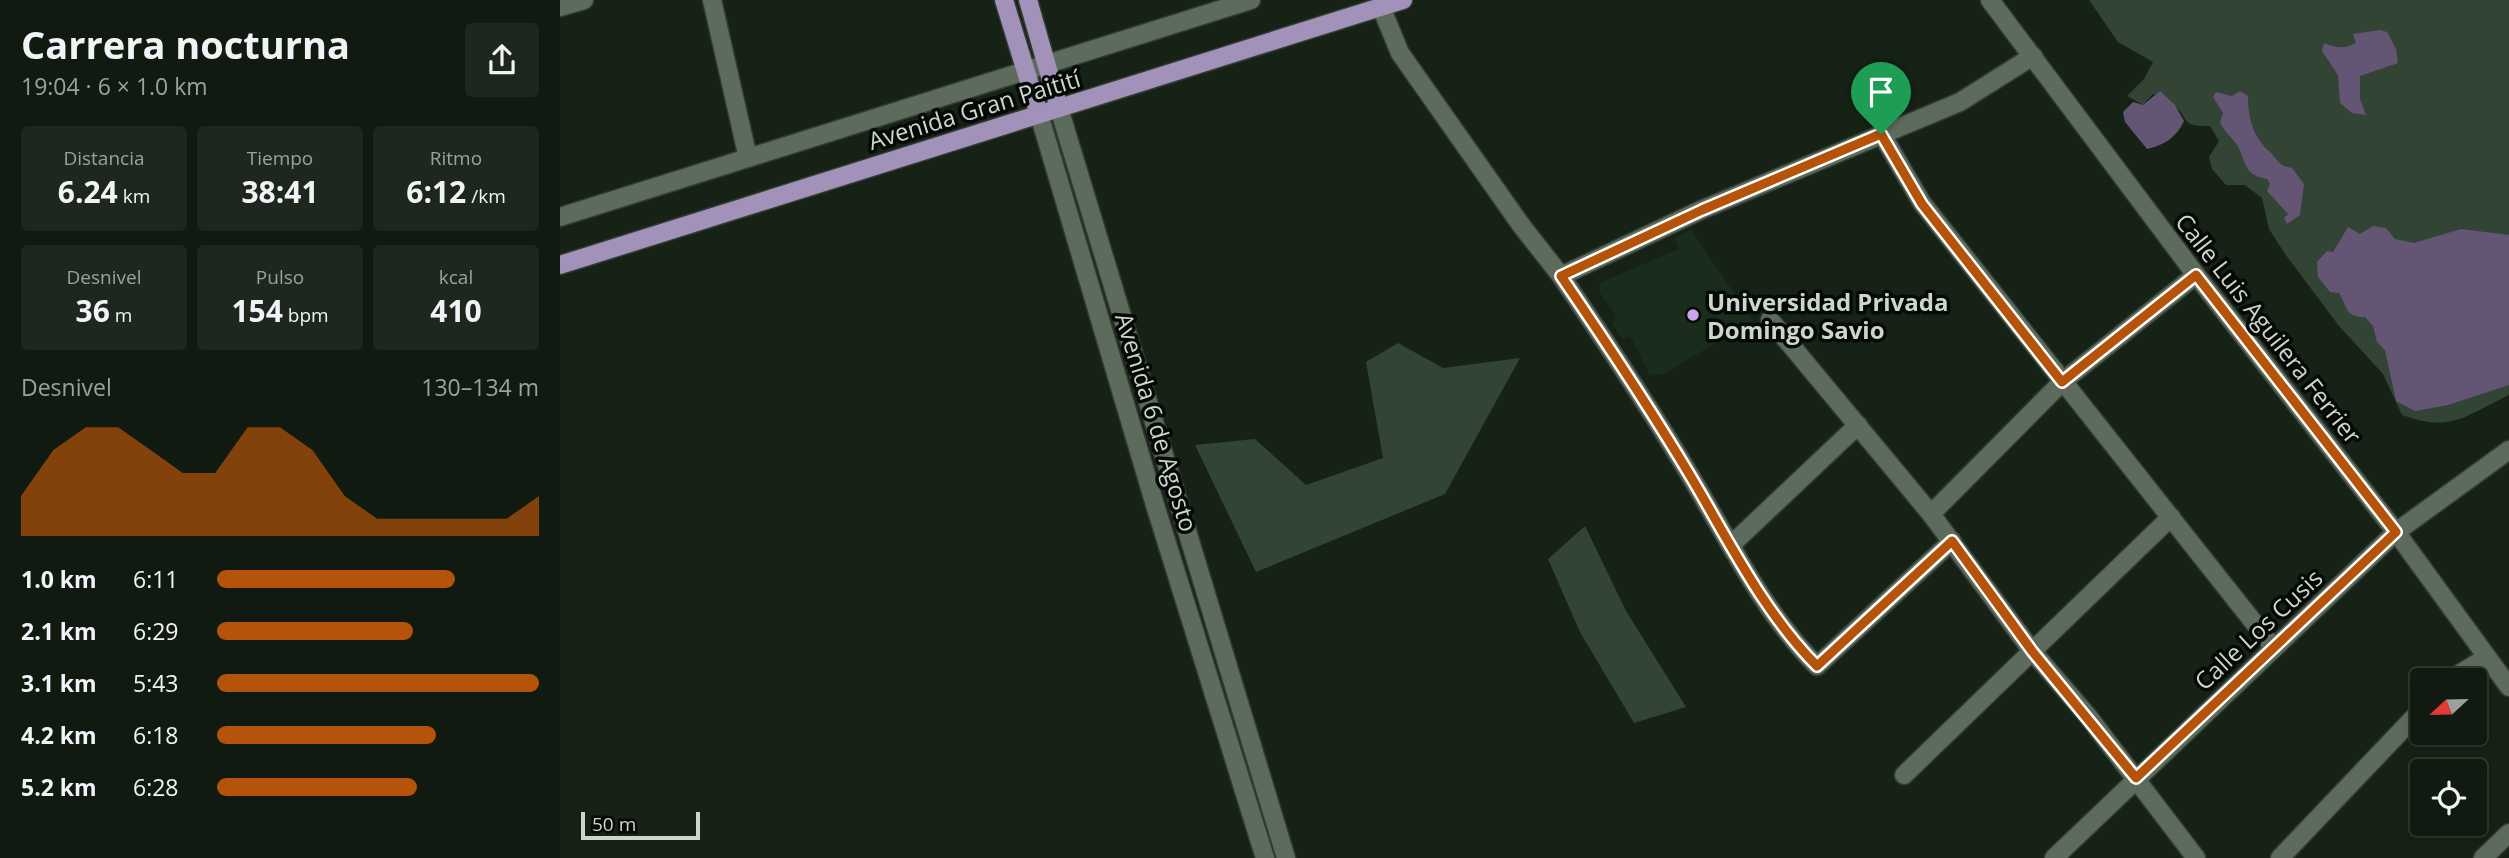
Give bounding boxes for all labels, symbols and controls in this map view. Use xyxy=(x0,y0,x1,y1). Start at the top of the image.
text: Carrera nocturna xyxy=(21,18,350,70)
button: share xyxy=(465,23,539,97)
street label: Avenida Gran Paitití xyxy=(864,61,1085,157)
pin xyxy=(1851,62,1911,134)
text: 19:04 · 6 × 1.0 km xyxy=(21,70,208,102)
icon: arrive xyxy=(1862,73,1900,111)
text: Distancia xyxy=(63,145,145,171)
text: Tiempo xyxy=(247,145,313,171)
text: Ritmo xyxy=(430,145,482,171)
text: 6.24 xyxy=(58,171,118,212)
text: 38:41 xyxy=(241,171,319,212)
text: 6:12 xyxy=(406,171,466,212)
text: km xyxy=(118,183,150,209)
text: /km xyxy=(466,183,506,209)
street label: Calle Luis Aguilera Ferrier xyxy=(2169,206,2370,450)
text: Desnivel xyxy=(67,264,141,290)
text: Pulso xyxy=(256,264,304,290)
text: kcal xyxy=(439,264,473,290)
place label: Universidad Privada Domingo Savio xyxy=(1707,285,1948,346)
text: 36 xyxy=(76,290,110,331)
text: 154 xyxy=(231,290,283,331)
text: 410 xyxy=(430,290,482,331)
text: m xyxy=(110,302,132,328)
text: bpm xyxy=(283,302,329,328)
marker: Universidad Privada Domingo Savio xyxy=(1685,307,1701,323)
street label: Avenida 6 de Agosto xyxy=(1108,309,1206,535)
text: Desnivel xyxy=(21,371,112,403)
text: 130–134 m xyxy=(421,371,539,403)
street label: Calle Los Cusis xyxy=(2187,561,2329,697)
text: 1.0 km xyxy=(21,563,97,595)
text: 6:11 xyxy=(133,563,179,595)
text: 2.1 km xyxy=(21,615,97,647)
text: 6:29 xyxy=(133,615,179,647)
text: 3.1 km xyxy=(21,667,97,699)
text: 5:43 xyxy=(133,667,179,699)
north arrow xyxy=(2410,668,2487,746)
map controls xyxy=(2410,668,2487,836)
text: 4.2 km xyxy=(21,719,97,751)
text: 6:18 xyxy=(133,719,179,751)
button: locate xyxy=(2410,759,2487,836)
text: 5.2 km xyxy=(21,771,97,803)
text: 6:28 xyxy=(133,771,179,803)
scale bar xyxy=(581,809,700,841)
text: 50 m xyxy=(592,811,636,837)

